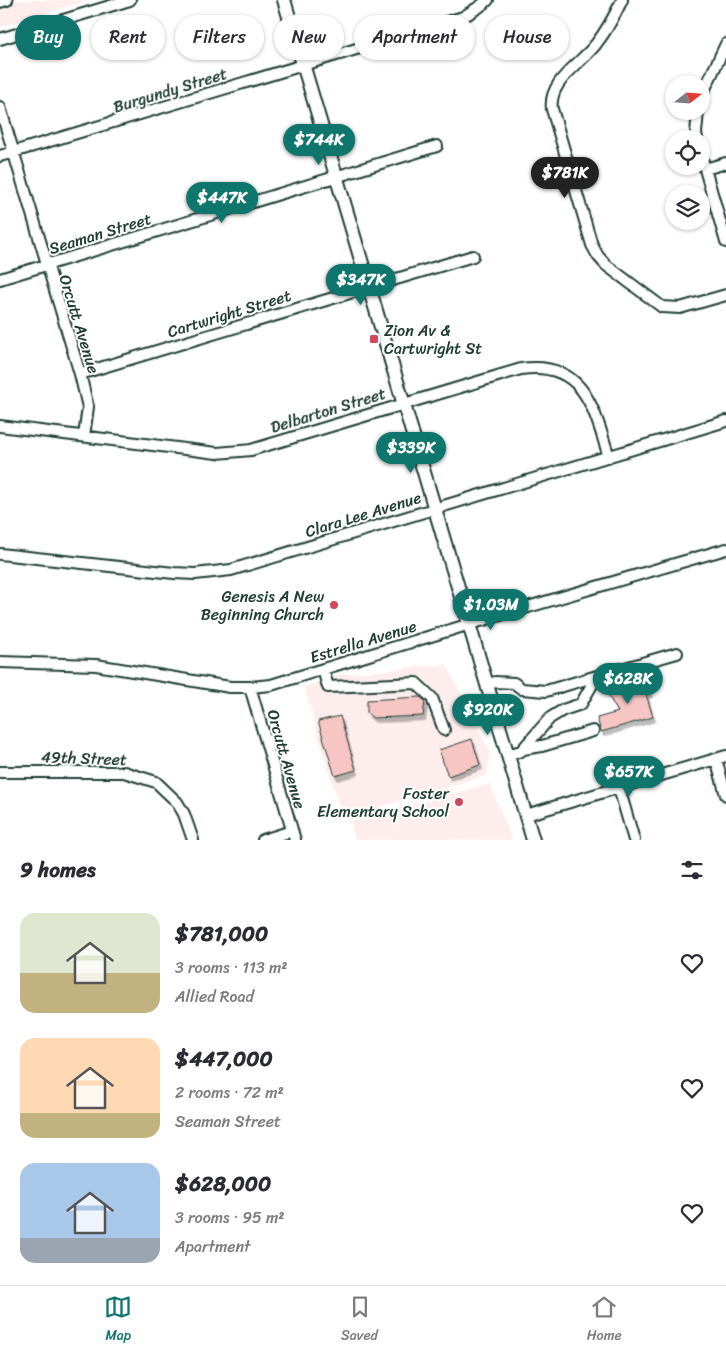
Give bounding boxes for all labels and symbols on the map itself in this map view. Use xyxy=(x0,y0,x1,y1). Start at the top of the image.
street label: Burgundy Street xyxy=(109,59,231,122)
north arrow xyxy=(665,75,710,120)
pin: $744K xyxy=(284,124,354,166)
pin: $781K xyxy=(530,156,600,199)
pin: $447K xyxy=(187,182,257,224)
street label: Seaman Street xyxy=(45,204,155,263)
pin: $347K xyxy=(326,264,396,306)
street label: Orcutt Avenue xyxy=(51,271,108,377)
street label: Cartwright Street xyxy=(164,281,295,346)
place label: Zion Av & Cartwright St xyxy=(384,316,482,363)
marker: Zion Av & Cartwright St xyxy=(368,333,380,345)
street label: Delbarton Street xyxy=(267,379,390,442)
pin: $339K xyxy=(376,432,446,474)
street label: Clara Lee Avenue xyxy=(301,483,425,546)
place label: Genesis A New Beginning Church xyxy=(201,582,325,629)
pin: $1.03M xyxy=(450,588,532,631)
marker: Genesis A New Beginning Church xyxy=(328,599,340,611)
street label: Estrella Avenue xyxy=(306,611,420,671)
pin: $628K xyxy=(593,662,663,705)
pin: $920K xyxy=(453,694,523,736)
street label: Orcutt Avenue xyxy=(258,706,315,812)
street label: 49th Street xyxy=(41,743,127,774)
pin: $657K xyxy=(594,756,664,798)
place label: Foster Elementary School xyxy=(317,779,450,826)
marker: Foster Elementary School xyxy=(453,796,465,808)

